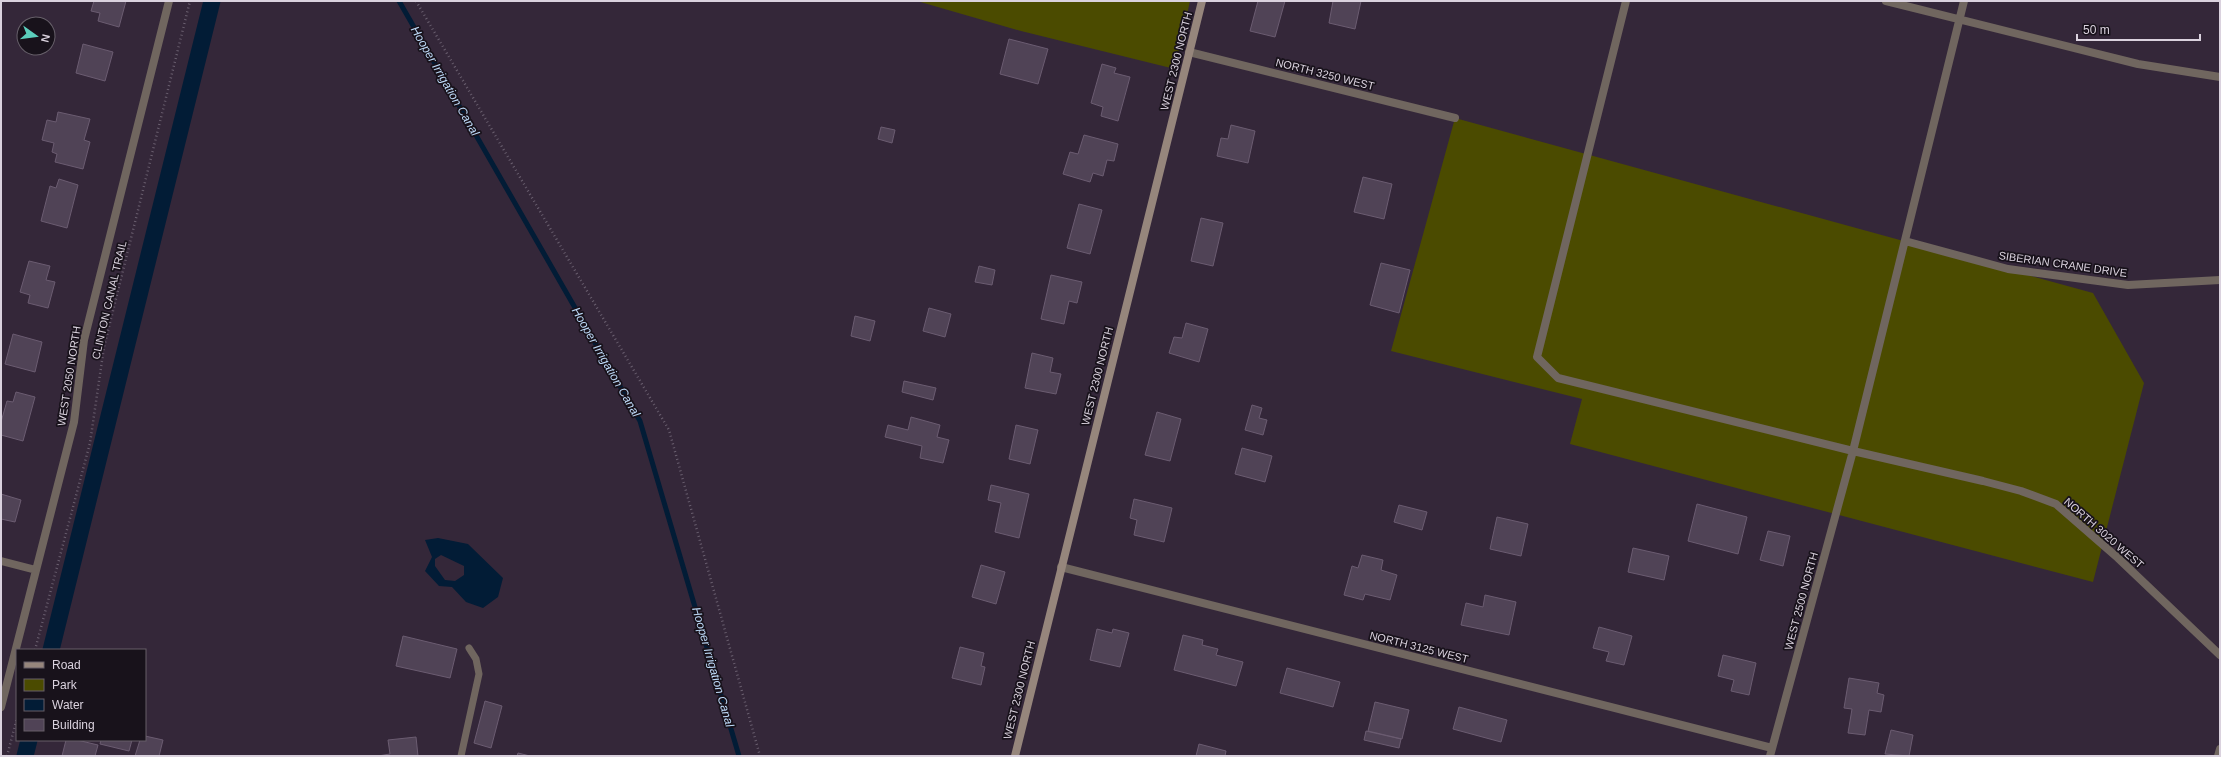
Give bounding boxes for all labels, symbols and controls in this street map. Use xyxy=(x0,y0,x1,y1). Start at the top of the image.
street label: WEST 2300 NORTH xyxy=(1158,10,1194,111)
north arrow xyxy=(16,16,56,56)
scale bar xyxy=(2077,16,2200,42)
text: 50 m xyxy=(2083,23,2110,37)
water label: Hooper Irrigation Canal xyxy=(408,24,482,139)
text: N xyxy=(39,33,52,44)
street label: NORTH 3250 WEST xyxy=(1274,56,1376,92)
street label: CLINTON CANAL TRAIL xyxy=(89,239,129,361)
street label: SIBERIAN CRANE DRIVE xyxy=(1998,249,2128,279)
water label: Hooper Irrigation Canal xyxy=(569,305,643,420)
street label: WEST 2050 NORTH xyxy=(55,325,83,427)
street label: WEST 2300 NORTH xyxy=(1079,325,1115,426)
street label: NORTH 3020 WEST xyxy=(2062,495,2146,571)
street label: WEST 2500 NORTH xyxy=(1782,551,1820,651)
water label: Hooper Irrigation Canal xyxy=(689,605,737,729)
street label: NORTH 3125 WEST xyxy=(1368,629,1470,665)
street label: WEST 2300 NORTH xyxy=(1001,639,1037,740)
legend xyxy=(16,649,146,741)
text: Road xyxy=(52,658,81,672)
text: Park xyxy=(52,678,78,692)
text: Water xyxy=(52,698,84,712)
text: Building xyxy=(52,718,95,732)

